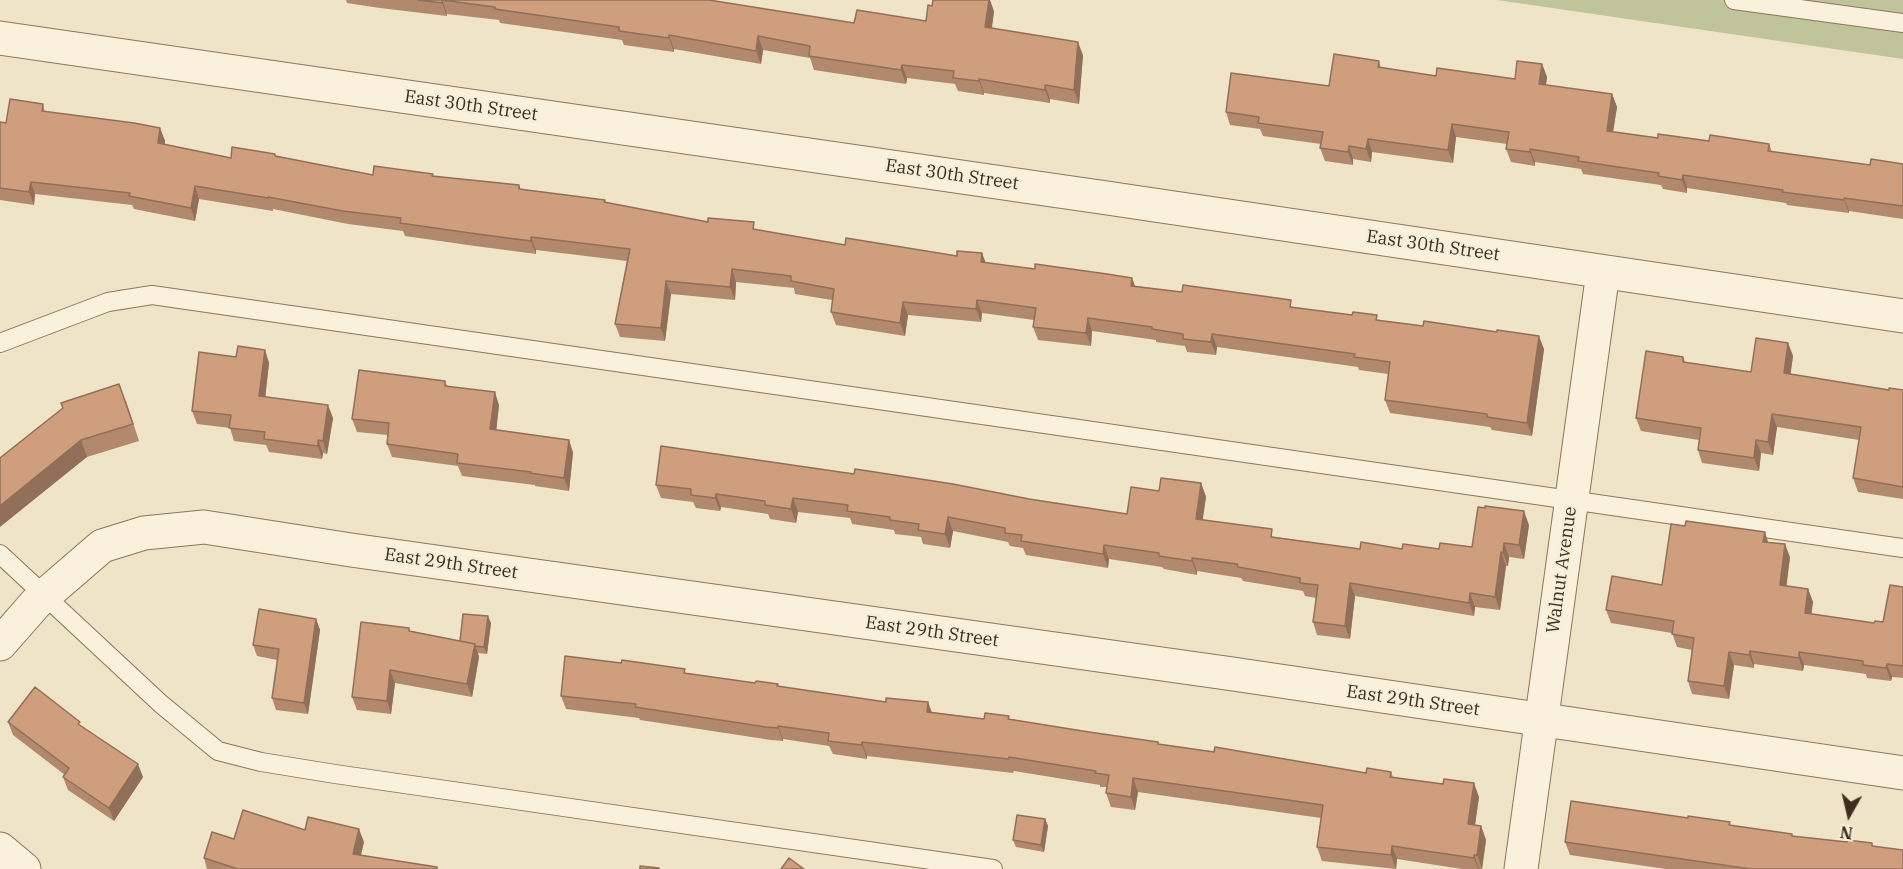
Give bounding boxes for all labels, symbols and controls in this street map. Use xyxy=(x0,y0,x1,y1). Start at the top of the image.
street label: East 30th Street xyxy=(403,86,539,126)
street label: East 30th Street xyxy=(884,155,1020,195)
street label: East 30th Street xyxy=(1365,226,1501,266)
street label: Walnut Avenue xyxy=(1542,505,1582,635)
street label: East 29th Street xyxy=(383,544,519,584)
street label: East 29th Street xyxy=(864,612,1000,652)
street label: East 29th Street xyxy=(1345,681,1481,721)
north arrow xyxy=(1819,785,1879,845)
text: N xyxy=(1839,822,1854,844)

